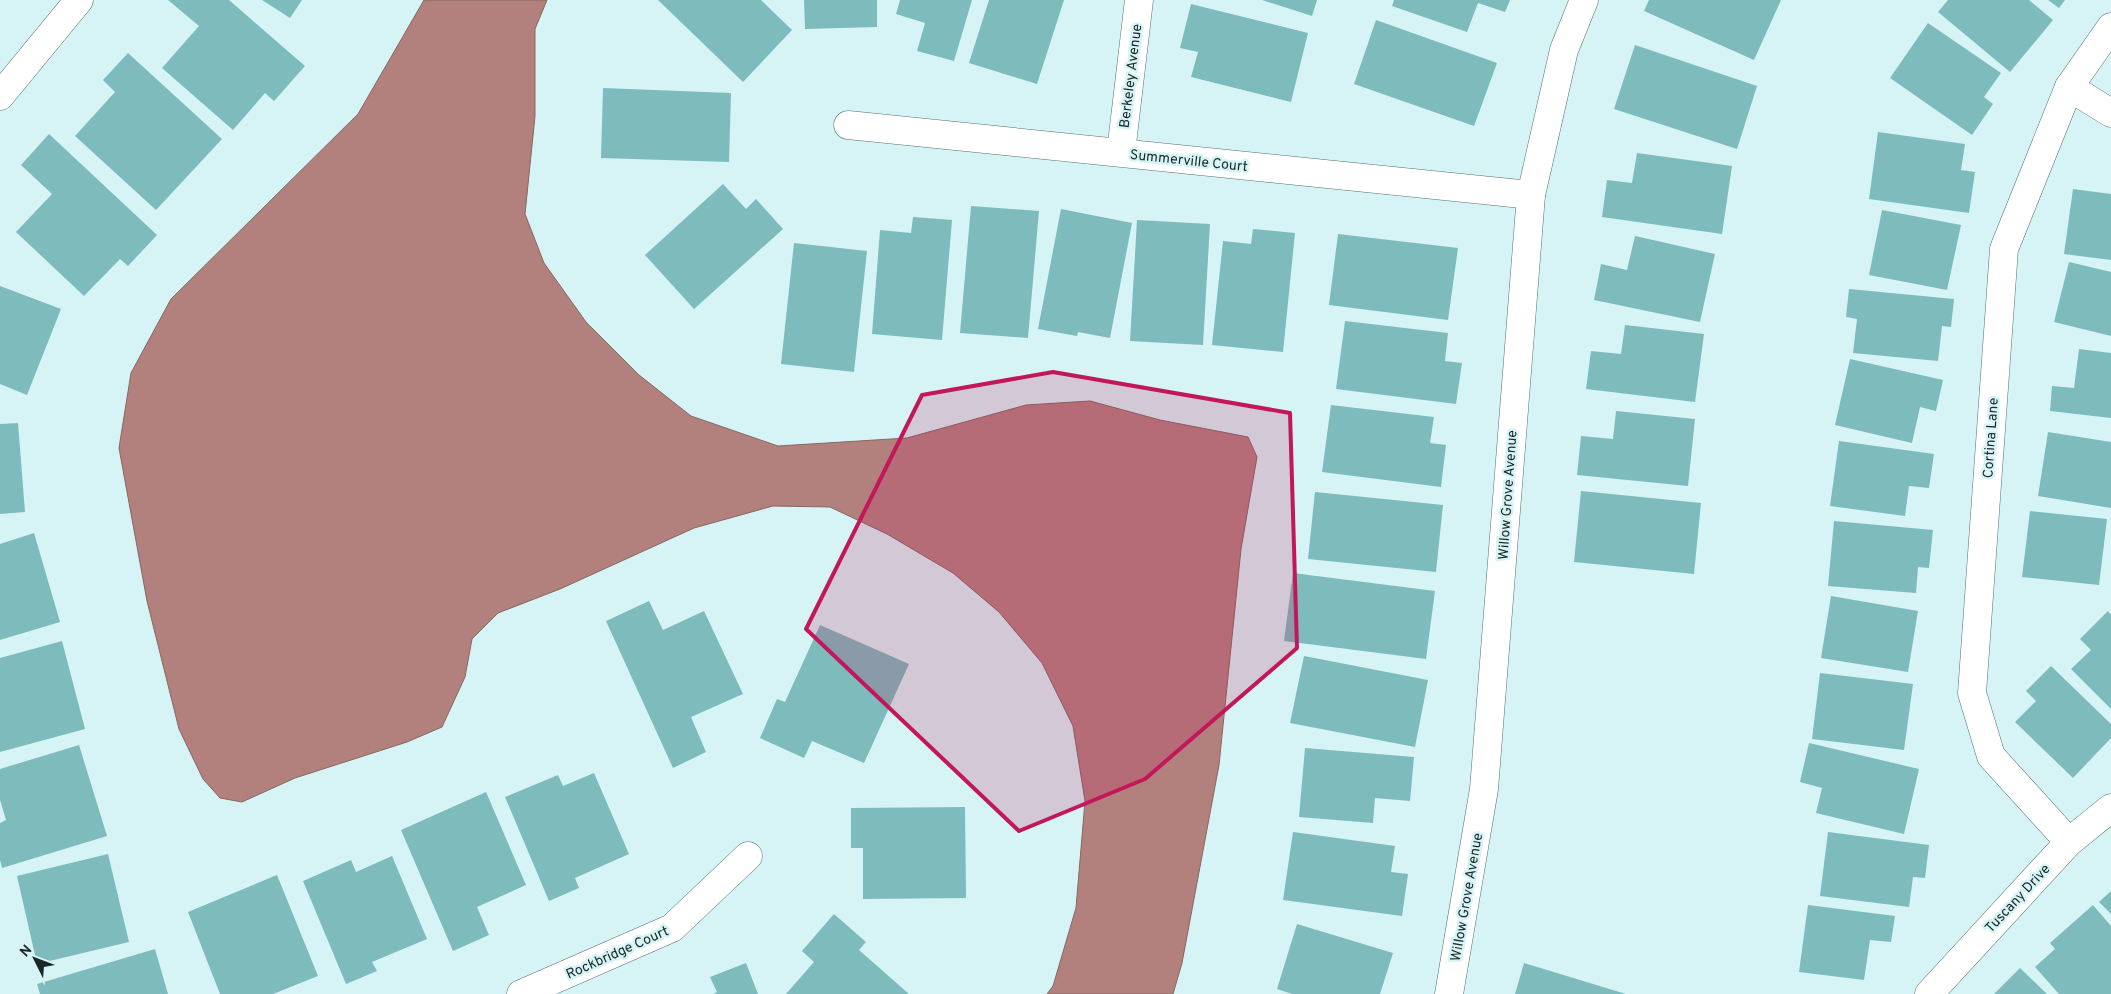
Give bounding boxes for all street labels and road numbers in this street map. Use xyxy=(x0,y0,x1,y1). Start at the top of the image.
street label: Berkeley Avenue xyxy=(1117,23,1146,129)
street label: Summerville Court xyxy=(1129,147,1249,176)
street label: Cortina Lane xyxy=(1980,397,2003,479)
street label: Willow Grove Avenue xyxy=(1495,430,1522,561)
street label: Willow Grove Avenue xyxy=(1448,832,1487,963)
street label: Tuscany Drive xyxy=(1982,861,2054,937)
street label: Rockbridge Court xyxy=(564,923,672,984)

